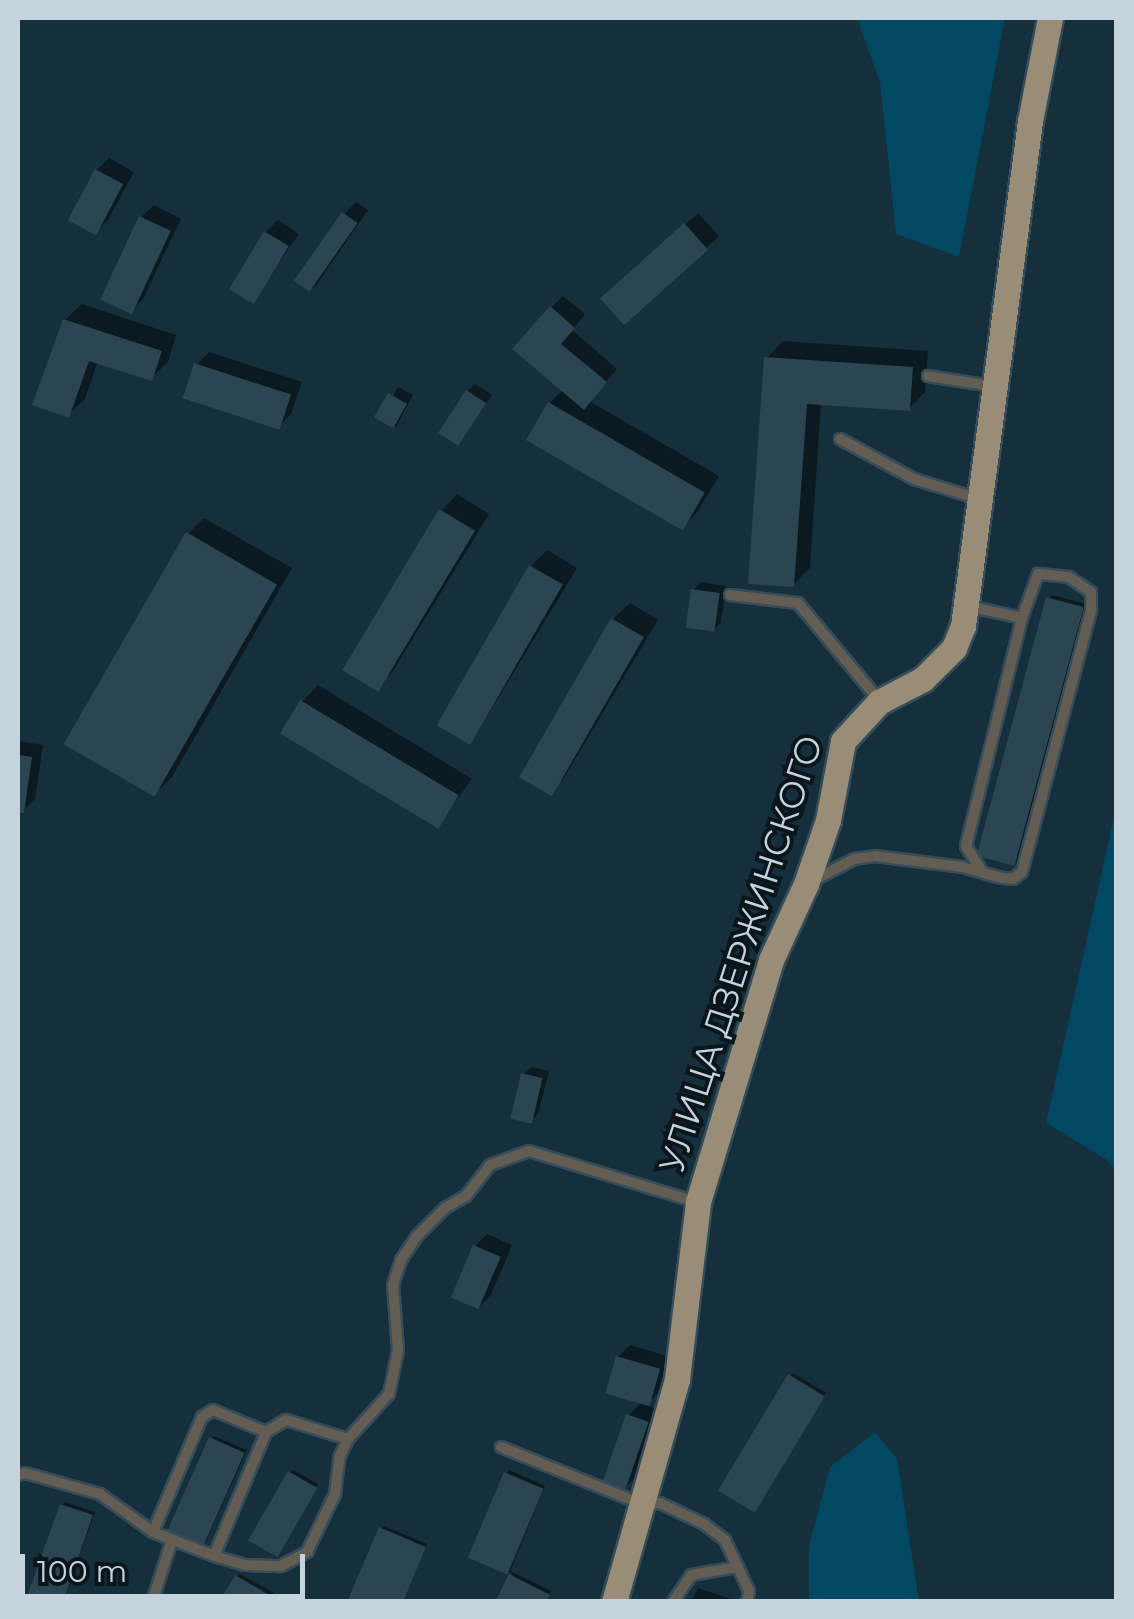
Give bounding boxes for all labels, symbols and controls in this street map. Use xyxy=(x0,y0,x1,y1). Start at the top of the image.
street label: УЛИЦА ДЗЕРЖИНСКОГО xyxy=(650,730,832,1178)
scale bar xyxy=(25,1534,310,1596)
text: 100 m xyxy=(37,1553,127,1590)

